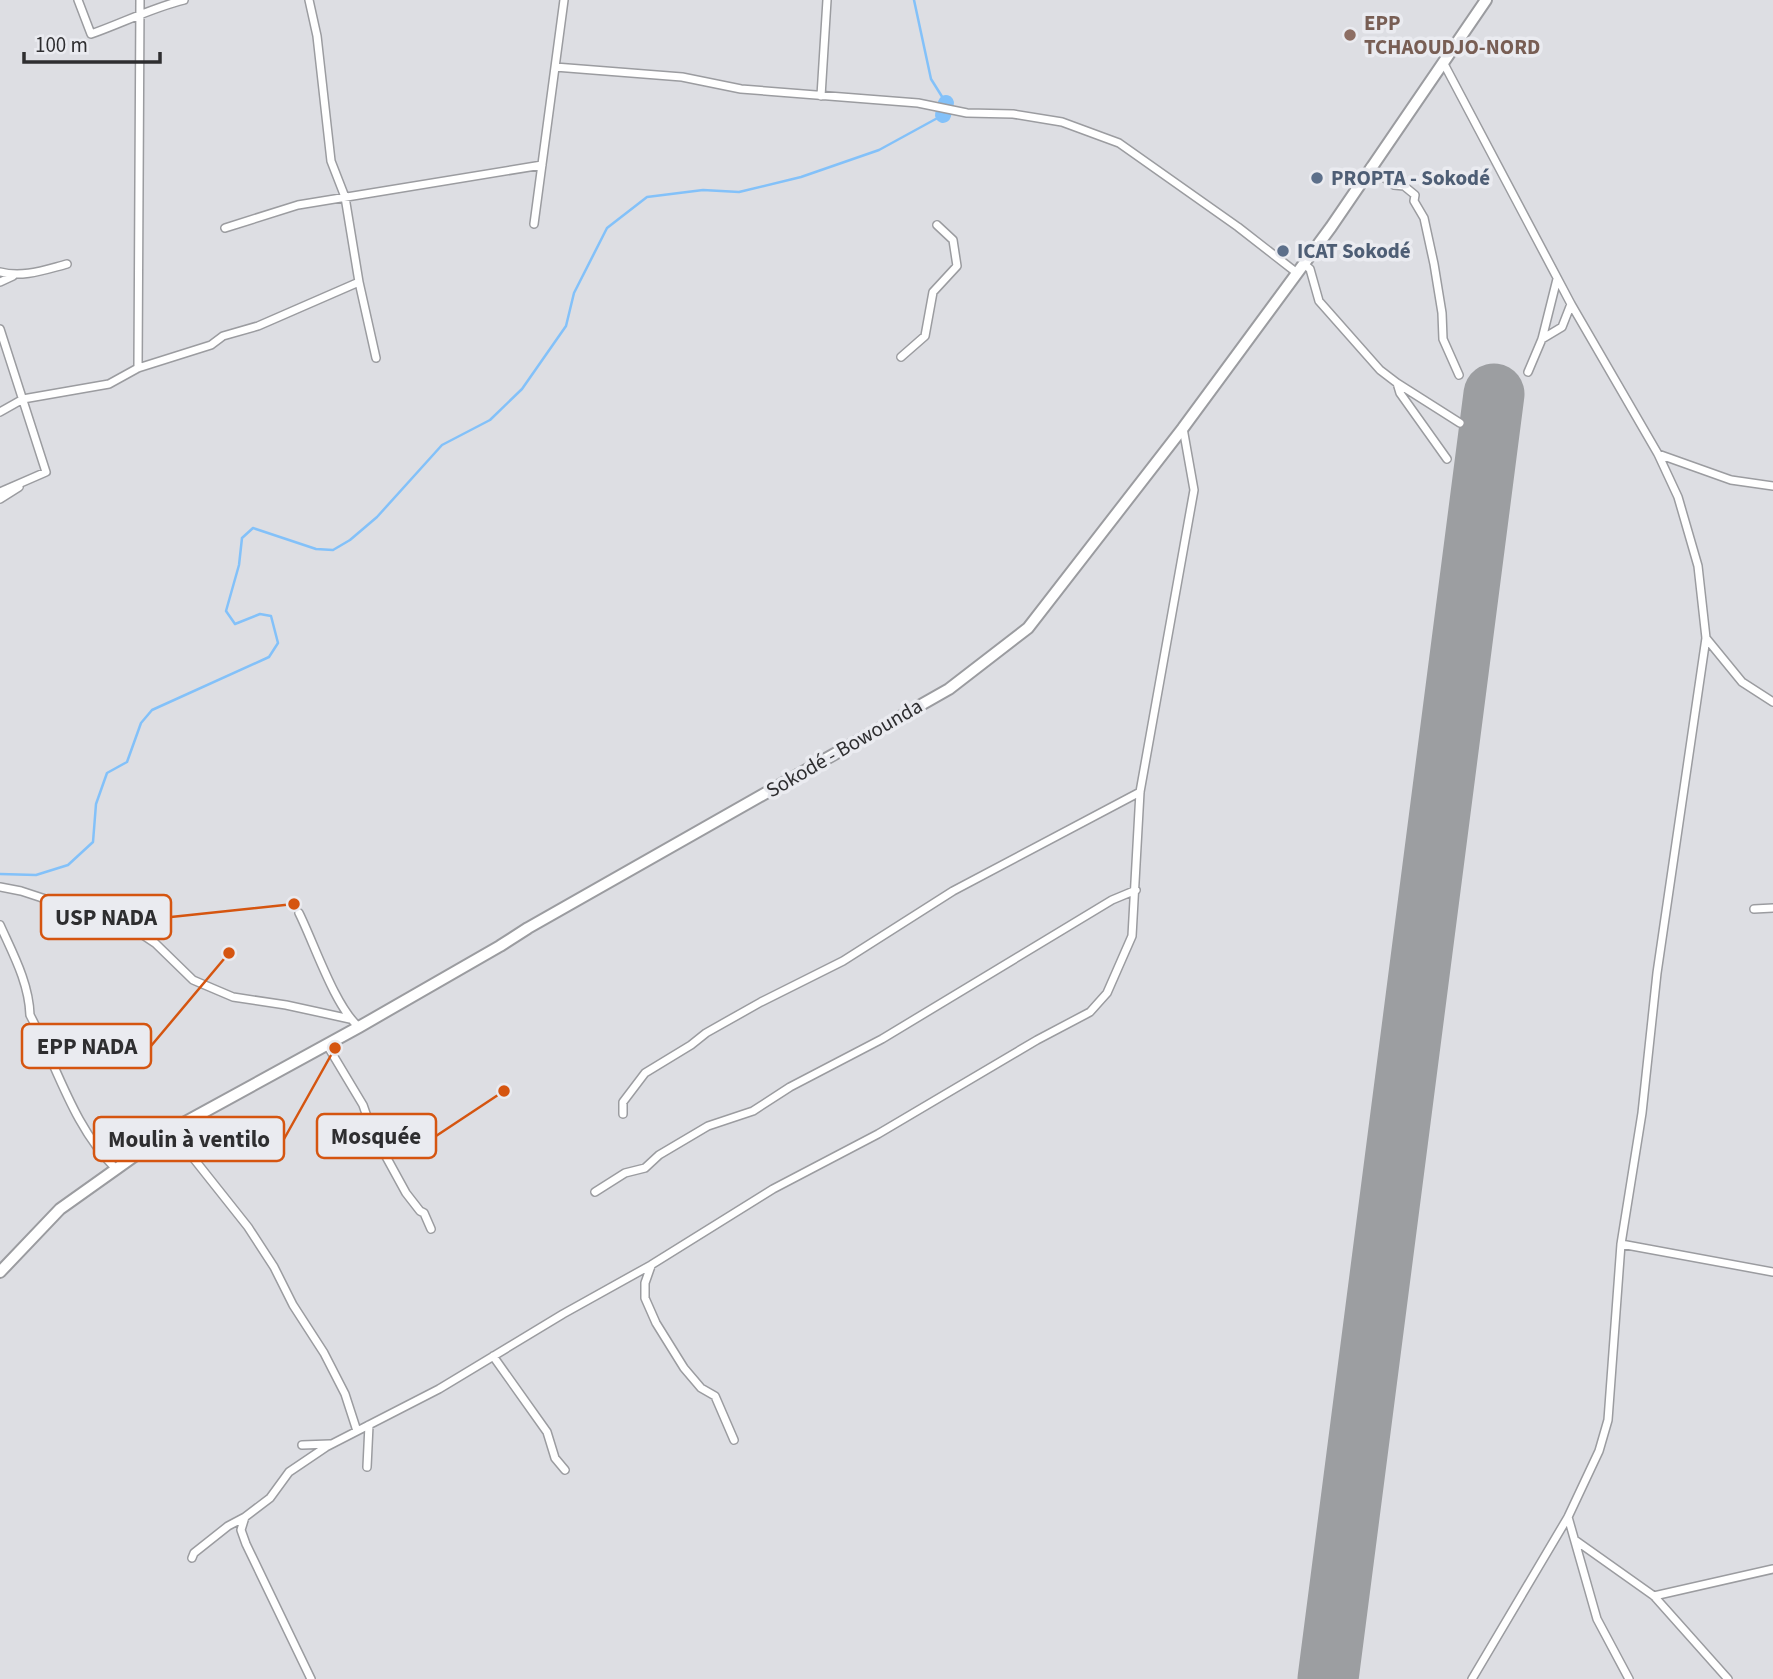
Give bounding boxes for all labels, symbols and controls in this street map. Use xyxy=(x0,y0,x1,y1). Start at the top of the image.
place label: EPP TCHAOUDJO-NORD xyxy=(1364,8,1540,62)
scale bar xyxy=(24,21,161,65)
marker: EPP TCHAOUDJO-NORD xyxy=(1342,27,1358,43)
text: 100 m xyxy=(35,30,88,60)
place label: PROPTA - Sokodé xyxy=(1331,163,1490,193)
marker: PROPTA - Sokodé xyxy=(1309,170,1325,186)
place label: ICAT Sokodé xyxy=(1297,236,1411,266)
marker: ICAT Sokodé xyxy=(1275,243,1291,259)
street label: Sokodé - Bowounda xyxy=(760,691,928,805)
callout: USP NADA xyxy=(41,895,171,939)
text: USP NADA xyxy=(55,901,158,934)
callout: EPP NADA xyxy=(22,1024,151,1068)
text: EPP NADA xyxy=(37,1030,138,1063)
callout: Mosquée xyxy=(317,1114,436,1158)
callout: Moulin à ventilo xyxy=(94,1117,284,1161)
text: Mosquée xyxy=(331,1120,421,1153)
text: Moulin à ventilo xyxy=(108,1123,270,1156)

